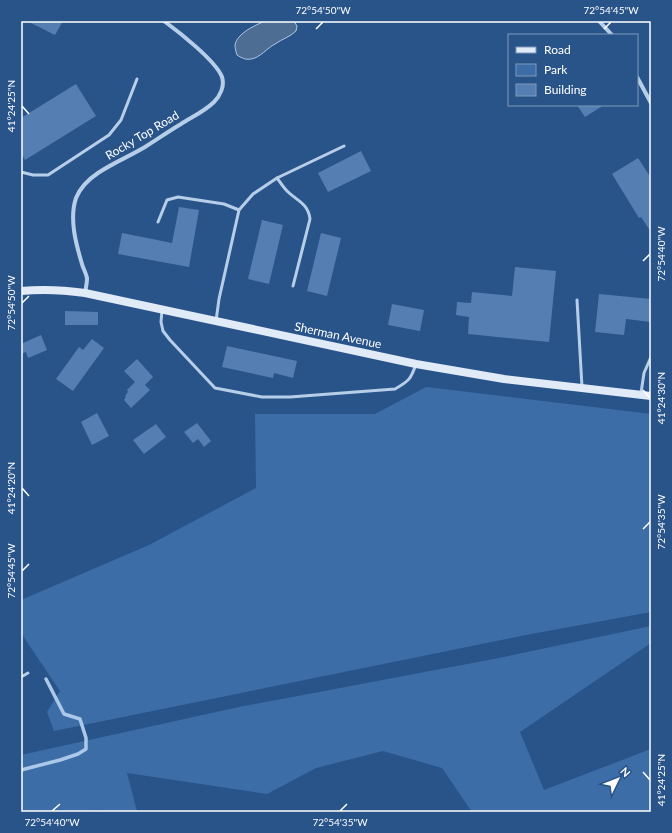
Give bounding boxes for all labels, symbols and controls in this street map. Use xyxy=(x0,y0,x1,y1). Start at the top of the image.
text: 72°54'50"W xyxy=(295,4,351,16)
text: 72°54'45"W xyxy=(583,4,639,16)
legend xyxy=(508,34,638,106)
text: Road xyxy=(544,42,571,57)
text: Park xyxy=(544,62,568,77)
text: 41°24'25"N xyxy=(5,80,17,132)
text: Building xyxy=(544,82,587,97)
street label: Rocky Top Road xyxy=(102,107,182,163)
text: 72°54'40"W xyxy=(655,226,667,282)
text: 72°54'50"W xyxy=(5,275,17,331)
street label: Sherman Avenue xyxy=(293,318,383,352)
text: 41°24'30"N xyxy=(655,372,667,424)
text: 41°24'20"N xyxy=(5,462,17,514)
text: 72°54'35"W xyxy=(655,494,667,550)
text: 72°54'45"W xyxy=(5,543,17,599)
text: 41°24'25"N xyxy=(655,754,667,806)
north arrow xyxy=(598,759,638,799)
text: N xyxy=(618,764,633,779)
text: 72°54'40"W xyxy=(24,816,80,828)
text: 72°54'35"W xyxy=(312,816,368,828)

